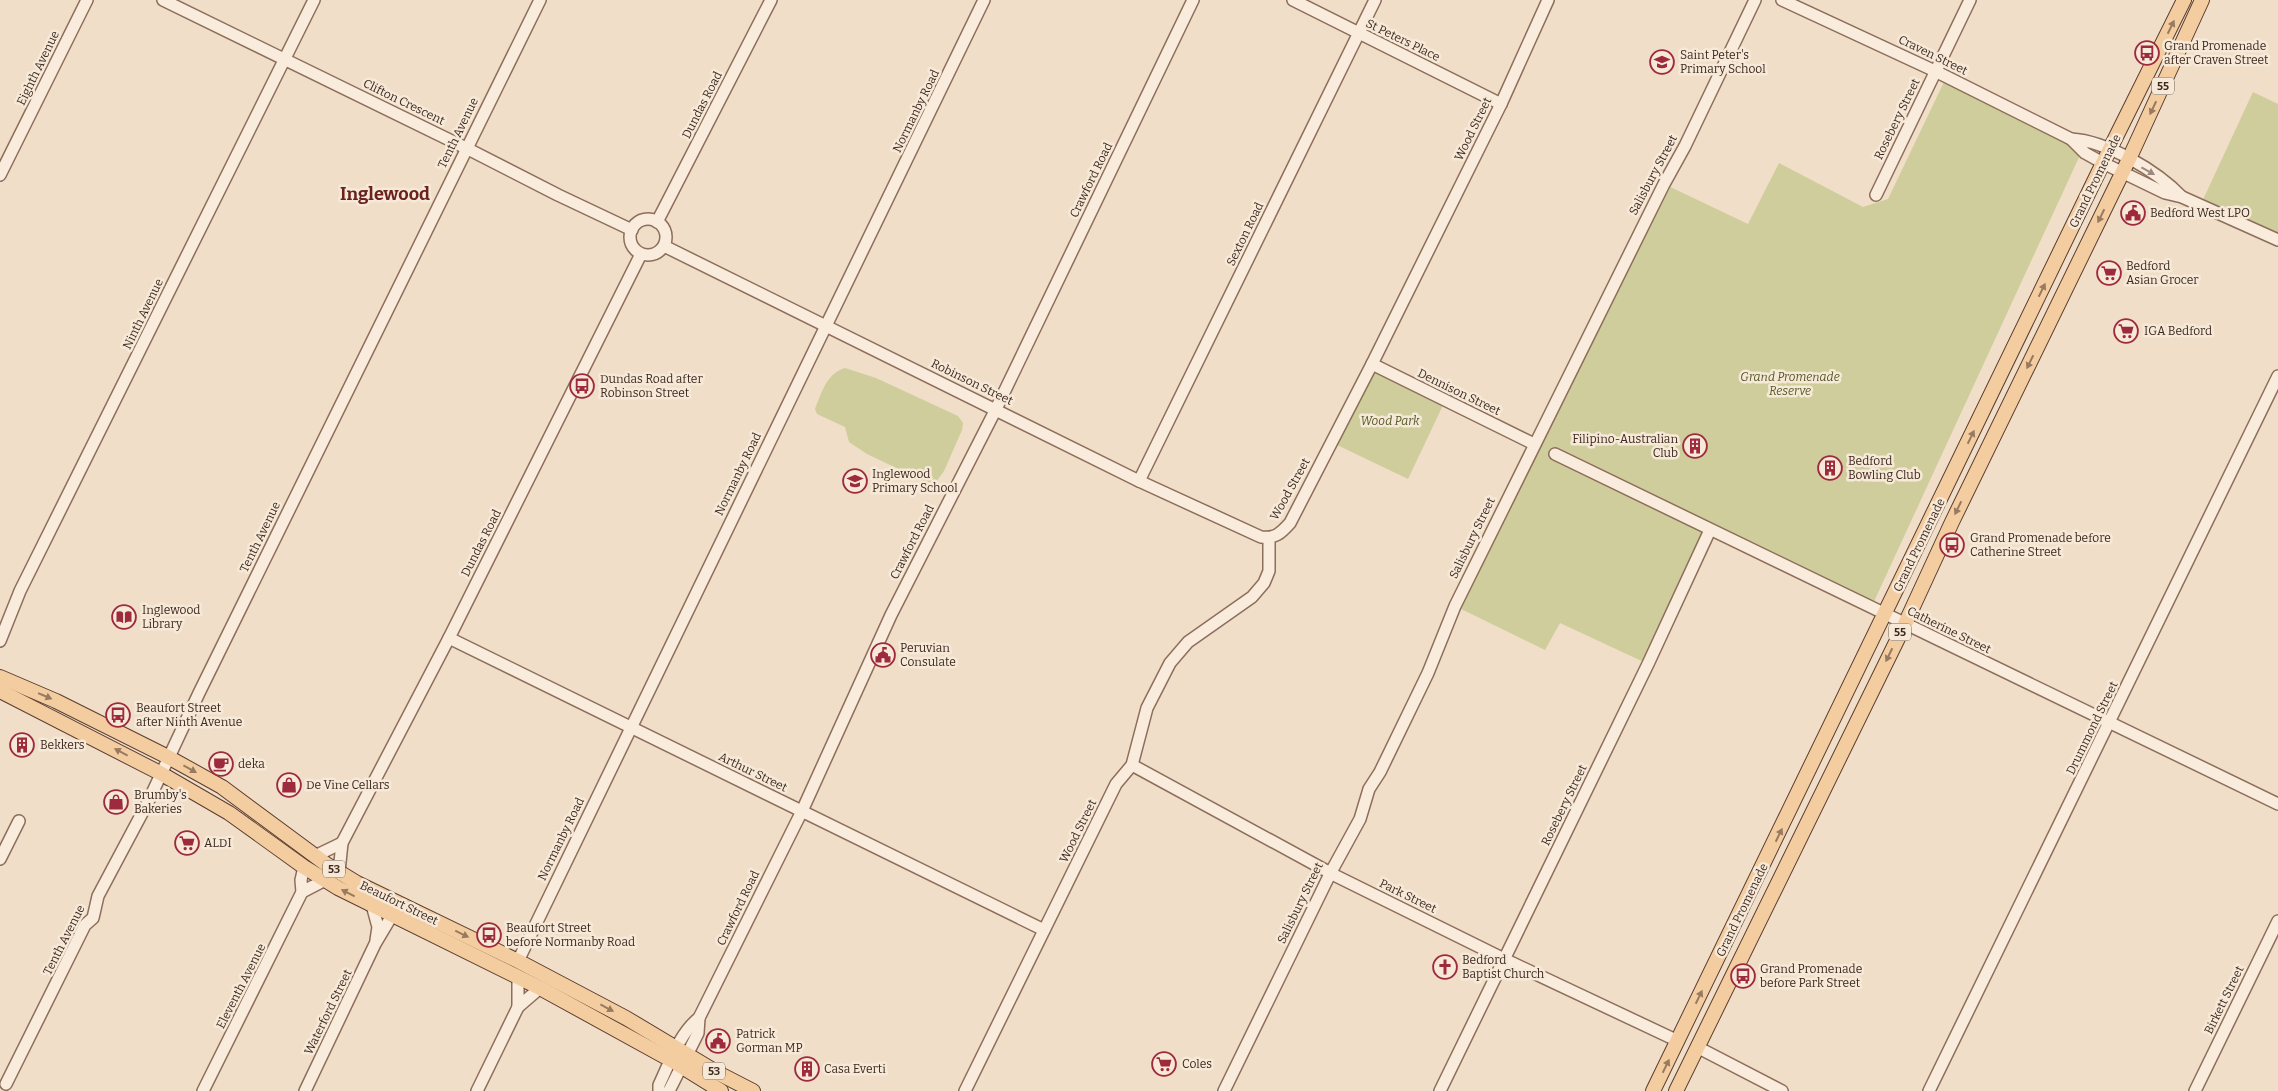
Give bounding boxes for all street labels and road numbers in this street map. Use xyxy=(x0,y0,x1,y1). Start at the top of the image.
street label: St Peters Place xyxy=(1364,16,1442,64)
street label: Eighth Avenue xyxy=(14,28,62,108)
street label: Craven Street xyxy=(1896,32,1970,78)
street label: Normanby Road xyxy=(890,67,942,155)
street label: Dundas Road xyxy=(679,69,725,141)
street label: Clifton Crescent xyxy=(361,76,448,128)
street label: Rosebery Street xyxy=(1871,76,1923,162)
road number: 55 xyxy=(2152,78,2174,94)
street label: Tenth Avenue xyxy=(435,95,481,171)
street label: Wood Street xyxy=(1452,95,1495,163)
street label: Salisbury Street xyxy=(1626,132,1680,217)
street label: Grand Promenade xyxy=(2066,132,2124,230)
street label: Crawford Road xyxy=(1067,140,1115,220)
street label: Sexton Road xyxy=(1224,200,1266,268)
street label: Ninth Avenue xyxy=(120,276,166,352)
street label: Robinson Street xyxy=(929,356,1016,408)
street label: Dennison Street xyxy=(1415,366,1503,418)
street label: Normanby Road xyxy=(712,430,764,518)
street label: Wood Street xyxy=(1267,455,1313,522)
street label: Salisbury Street xyxy=(1446,494,1498,581)
street label: Grand Promenade xyxy=(1890,496,1948,594)
street label: Tenth Avenue xyxy=(237,499,283,575)
street label: Crawford Road xyxy=(887,502,937,582)
street label: Dundas Road xyxy=(458,507,504,579)
street label: Catherine Street xyxy=(1905,604,1994,657)
road number: 55 xyxy=(1889,624,1911,640)
street label: Drummond Street xyxy=(2063,679,2121,777)
street label: Arthur Street xyxy=(717,749,790,795)
street label: Rosebery Street xyxy=(1538,762,1590,848)
street label: Normanby Road xyxy=(535,795,587,883)
street label: Wood Street xyxy=(1057,797,1100,865)
street label: Salisbury Street xyxy=(1274,859,1326,946)
road number: 53 xyxy=(323,861,345,878)
street label: Grand Promenade xyxy=(1713,861,1771,959)
street label: Crawford Road xyxy=(714,868,762,948)
street label: Park Street xyxy=(1377,876,1439,916)
street label: Beaufort Street xyxy=(358,878,441,928)
street label: Tenth Avenue xyxy=(40,903,88,977)
street label: Eleventh Avenue xyxy=(213,941,269,1031)
street label: Birkett Street xyxy=(2201,963,2247,1036)
street label: Waterford Street xyxy=(301,966,355,1057)
road number: 53 xyxy=(703,1062,725,1080)

